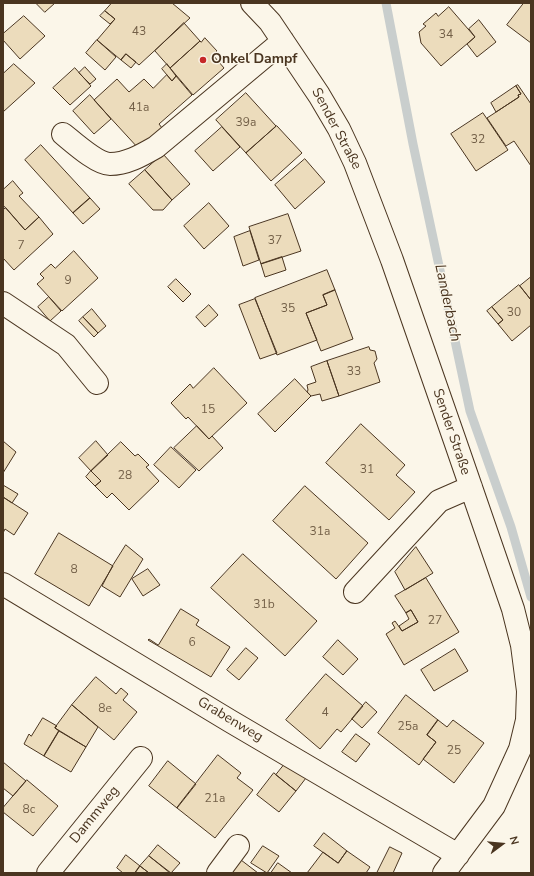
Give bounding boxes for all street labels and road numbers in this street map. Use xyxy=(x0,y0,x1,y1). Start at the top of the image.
street label: Sender Straße xyxy=(307,85,365,173)
street label: Sender Straße xyxy=(428,387,474,477)
street label: Grabenweg xyxy=(194,694,266,746)
street label: Dammweg xyxy=(67,783,123,847)

